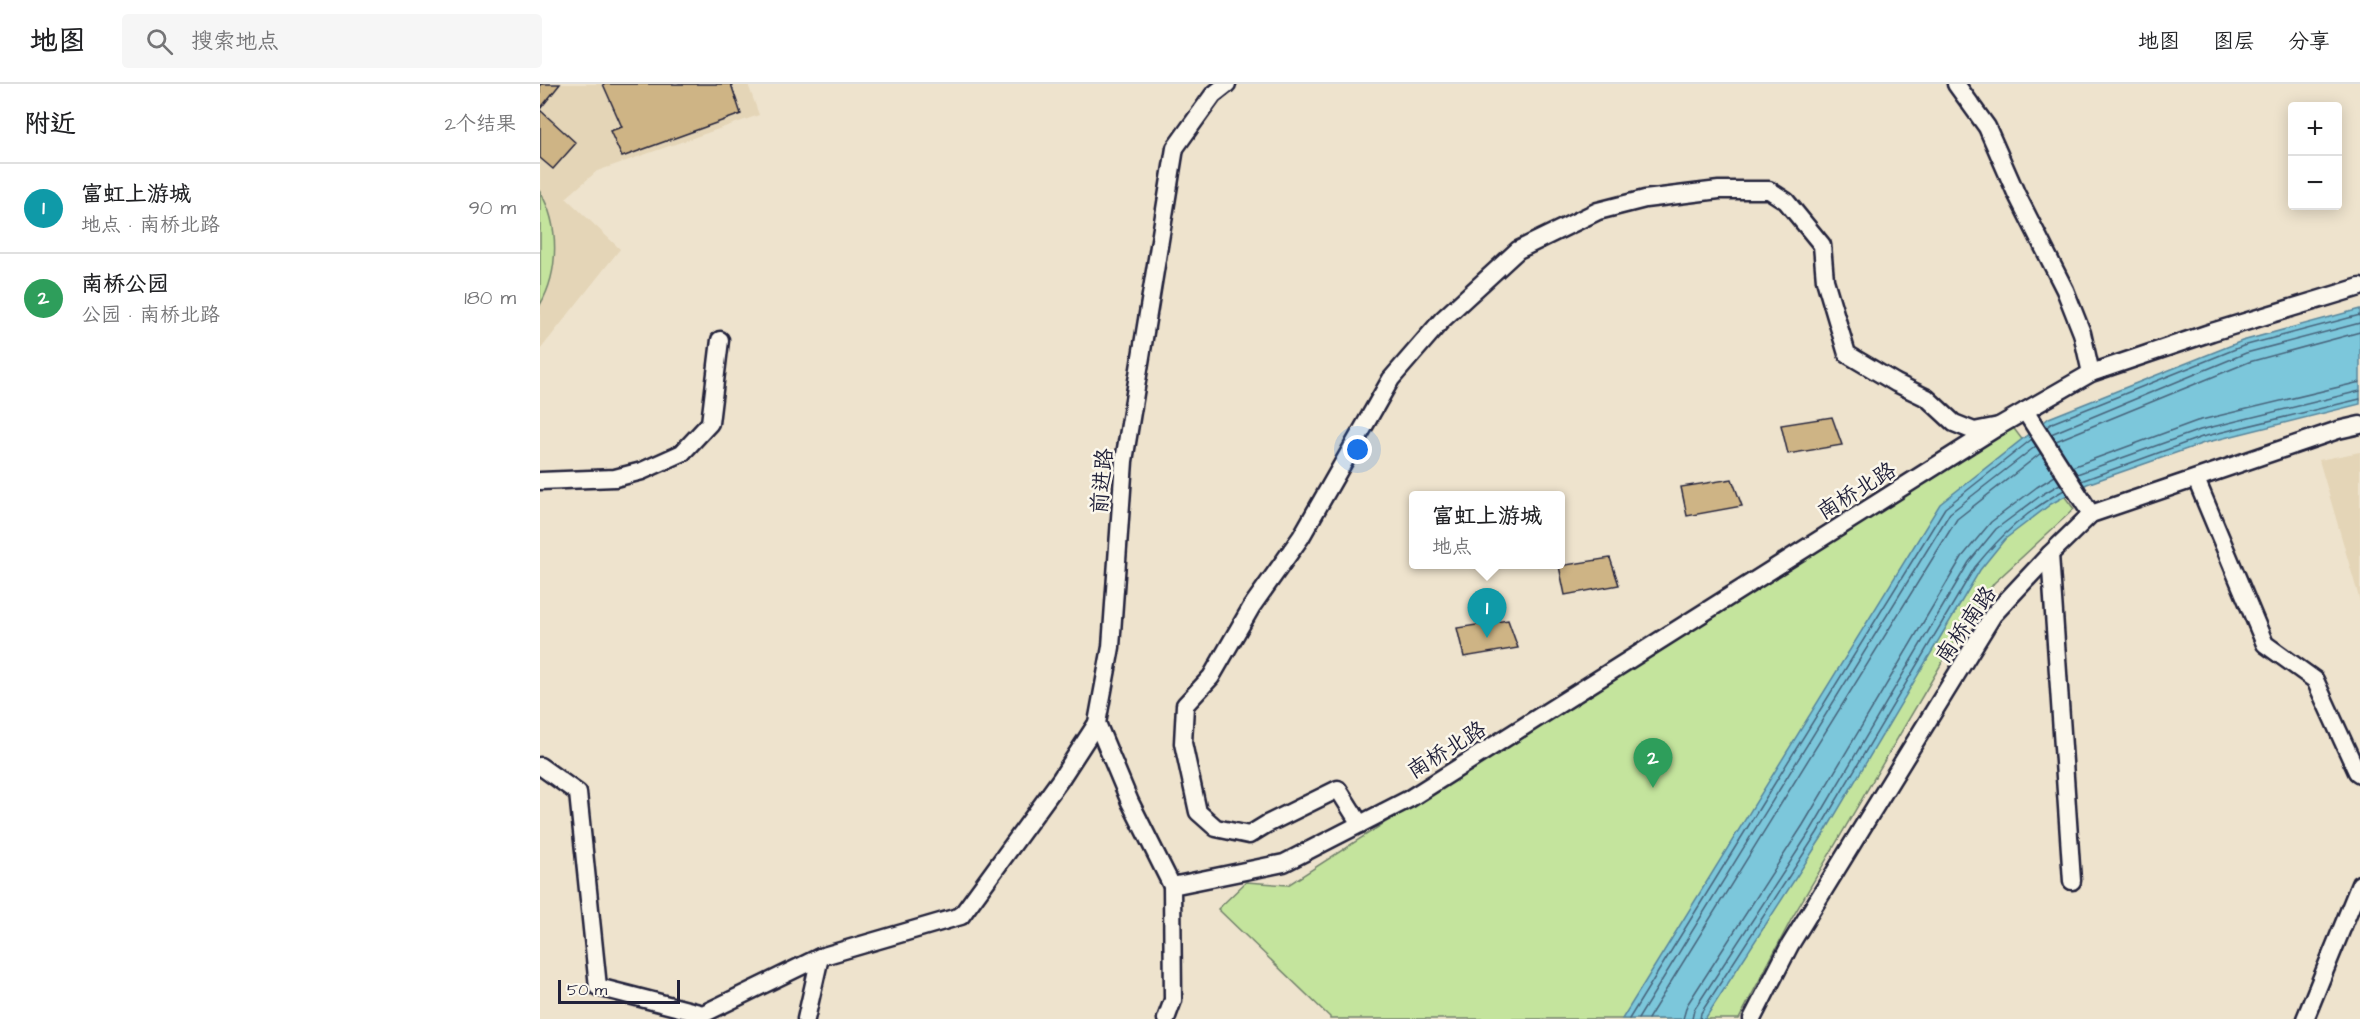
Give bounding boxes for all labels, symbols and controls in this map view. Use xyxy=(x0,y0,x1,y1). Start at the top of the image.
search box xyxy=(122,14,542,68)
text: 地图 xyxy=(30,22,86,61)
icon: search xyxy=(143,25,176,58)
text: 搜索地点 xyxy=(191,26,279,57)
text: 地图 xyxy=(2138,27,2180,56)
text: 图层 xyxy=(2213,27,2255,56)
text: 分享 xyxy=(2288,27,2330,56)
map controls xyxy=(2288,102,2342,210)
button: + xyxy=(2288,102,2342,156)
text: 附近 xyxy=(24,106,76,142)
text: 2个结果 xyxy=(445,110,516,138)
button: − xyxy=(2288,156,2342,210)
text: 富虹上游城 xyxy=(81,179,191,210)
text: 1 xyxy=(42,194,45,222)
text: 90 m xyxy=(468,194,516,222)
text: 地点 · 南桥北路 xyxy=(81,211,220,239)
text: 南桥公园 xyxy=(81,269,169,300)
text: 2 xyxy=(38,284,49,312)
text: 180 m xyxy=(464,284,516,312)
text: 公园 · 南桥北路 xyxy=(81,301,220,329)
your location xyxy=(1343,435,1372,464)
street label: 前进路 xyxy=(1084,447,1121,515)
street label: 南桥北路 xyxy=(1811,455,1902,528)
popup xyxy=(1409,491,1565,569)
text: 富虹上游城 xyxy=(1432,501,1542,532)
text: 地点 xyxy=(1432,533,1472,561)
street label: 南桥南路 xyxy=(1928,580,2004,670)
pin: 1 xyxy=(1468,588,1506,638)
street label: 南桥北路 xyxy=(1401,714,1492,787)
pin: 2 xyxy=(1634,738,1672,788)
scale bar xyxy=(558,977,680,1004)
text: 50 m xyxy=(567,979,607,1001)

